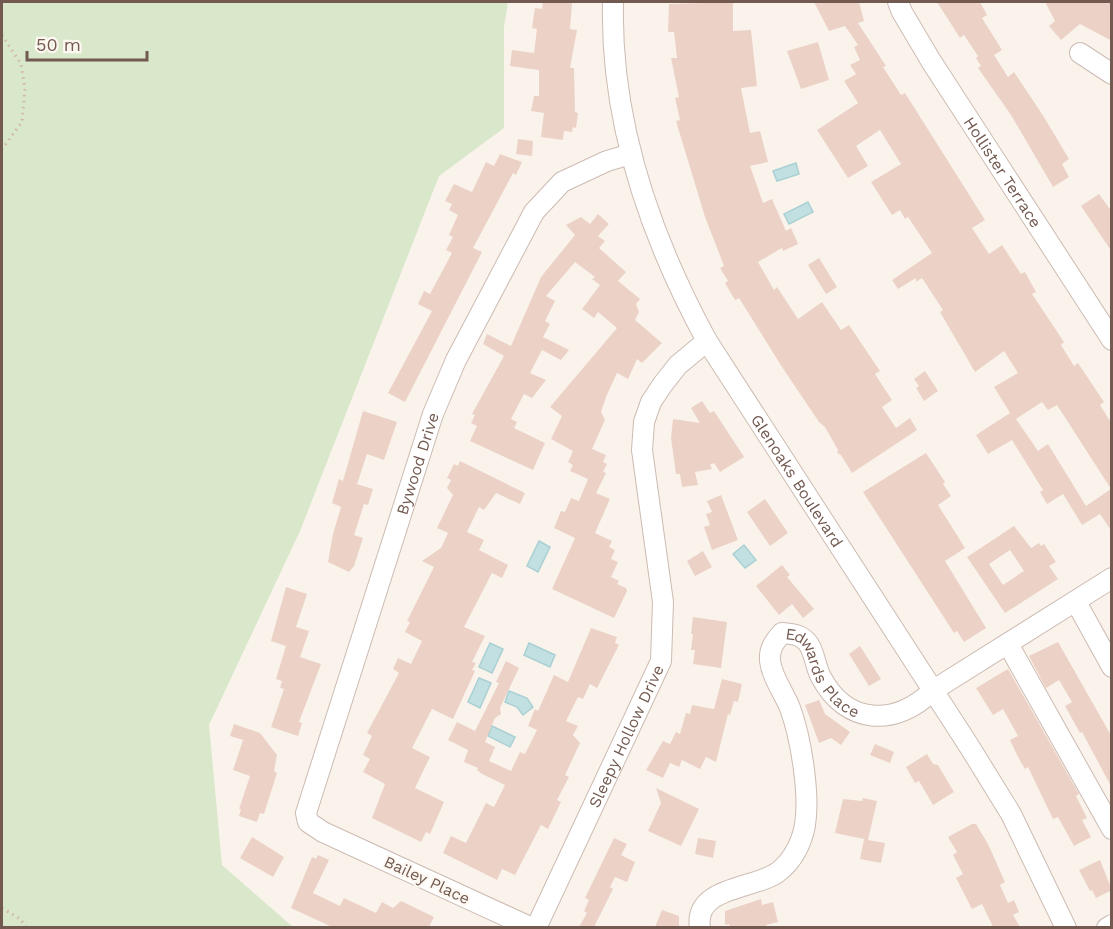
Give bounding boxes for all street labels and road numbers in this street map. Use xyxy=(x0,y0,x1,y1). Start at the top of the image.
street label: Hollister Terrace xyxy=(960,113,1046,231)
street label: Bywood Drive xyxy=(392,410,442,517)
street label: Glenoaks Boulevard xyxy=(747,411,847,551)
street label: Edwards Place xyxy=(785,624,863,721)
street label: Sleepy Hollow Drive xyxy=(584,662,667,810)
street label: Bailey Place xyxy=(381,852,473,908)

